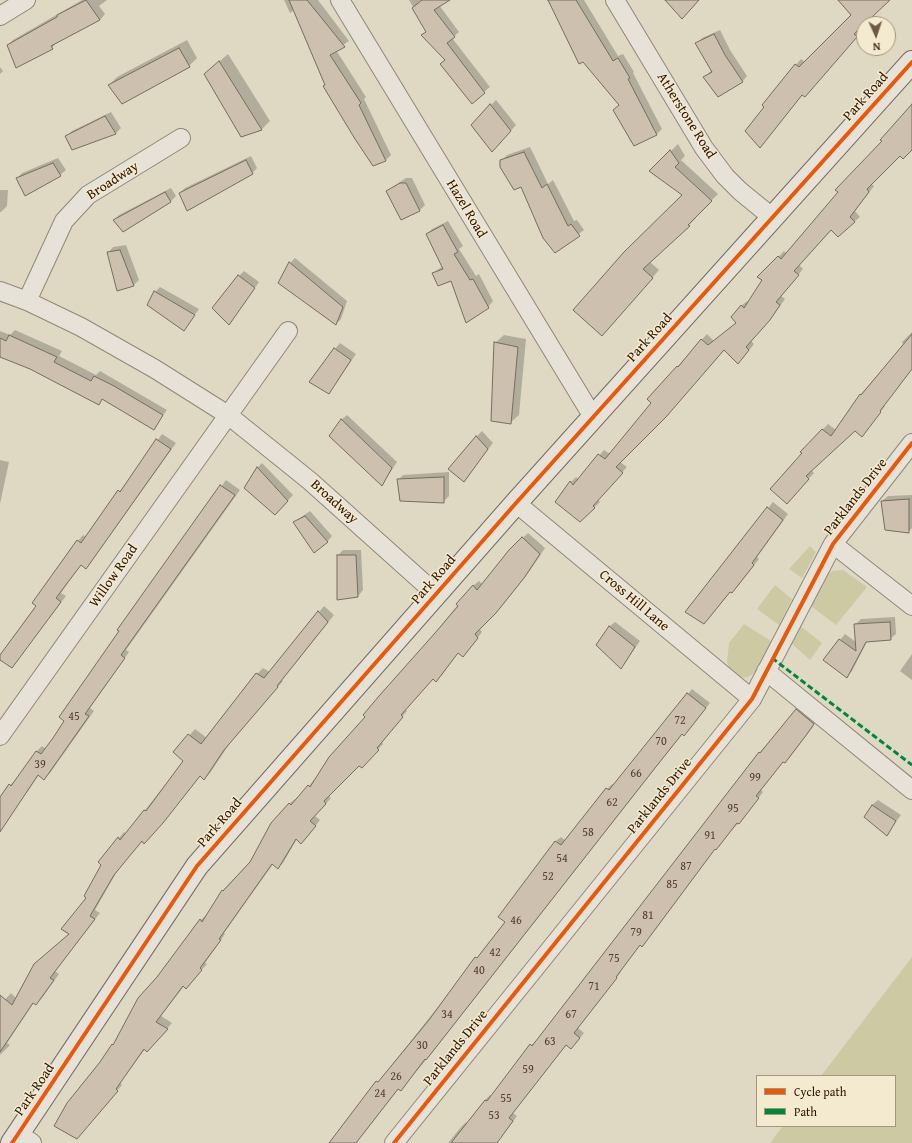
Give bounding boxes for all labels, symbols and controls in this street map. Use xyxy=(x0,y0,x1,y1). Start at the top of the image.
north arrow xyxy=(856,16,896,56)
text: N xyxy=(872,39,881,55)
street label: Park Road xyxy=(840,69,892,125)
street label: Atherstone Road xyxy=(653,70,719,162)
street label: Broadway xyxy=(84,158,142,204)
street label: Hazel Road xyxy=(442,177,490,241)
street label: Park Road xyxy=(624,310,676,366)
street label: Parklands Drive xyxy=(821,455,891,539)
street label: Broadway xyxy=(307,476,361,528)
street label: Willow Road xyxy=(86,541,142,611)
street label: Park Road xyxy=(408,552,460,608)
street label: Cross Hill Lane xyxy=(595,567,673,635)
house number: 45 xyxy=(68,710,80,724)
house number: 72 xyxy=(674,714,686,728)
house number: 70 xyxy=(655,735,667,749)
street label: Parklands Drive xyxy=(624,755,696,837)
house number: 39 xyxy=(34,758,46,772)
house number: 66 xyxy=(630,767,642,781)
house number: 99 xyxy=(749,771,761,785)
street label: Park Road xyxy=(194,795,246,851)
house number: 62 xyxy=(606,796,618,810)
house number: 95 xyxy=(727,802,739,816)
house number: 58 xyxy=(582,826,594,840)
house number: 91 xyxy=(704,829,716,843)
house number: 54 xyxy=(556,852,568,866)
house number: 87 xyxy=(680,860,692,874)
house number: 52 xyxy=(542,870,554,884)
house number: 85 xyxy=(666,878,678,892)
house number: 81 xyxy=(642,909,654,923)
house number: 46 xyxy=(510,914,522,928)
house number: 79 xyxy=(630,926,642,940)
house number: 42 xyxy=(489,946,501,960)
house number: 75 xyxy=(608,952,620,966)
house number: 40 xyxy=(473,964,485,978)
house number: 71 xyxy=(588,980,600,994)
street label: Parklands Drive xyxy=(420,1007,492,1089)
house number: 34 xyxy=(441,1008,453,1022)
house number: 67 xyxy=(565,1008,577,1022)
house number: 63 xyxy=(544,1035,556,1049)
house number: 30 xyxy=(416,1039,428,1053)
street label: Park Road xyxy=(11,1061,59,1119)
house number: 59 xyxy=(522,1063,534,1077)
house number: 26 xyxy=(390,1070,402,1084)
legend xyxy=(756,1075,896,1127)
text: Cycle path xyxy=(794,1083,846,1100)
house number: 24 xyxy=(374,1087,386,1101)
house number: 55 xyxy=(500,1092,512,1106)
text: Path xyxy=(794,1103,817,1120)
house number: 53 xyxy=(488,1109,500,1123)

